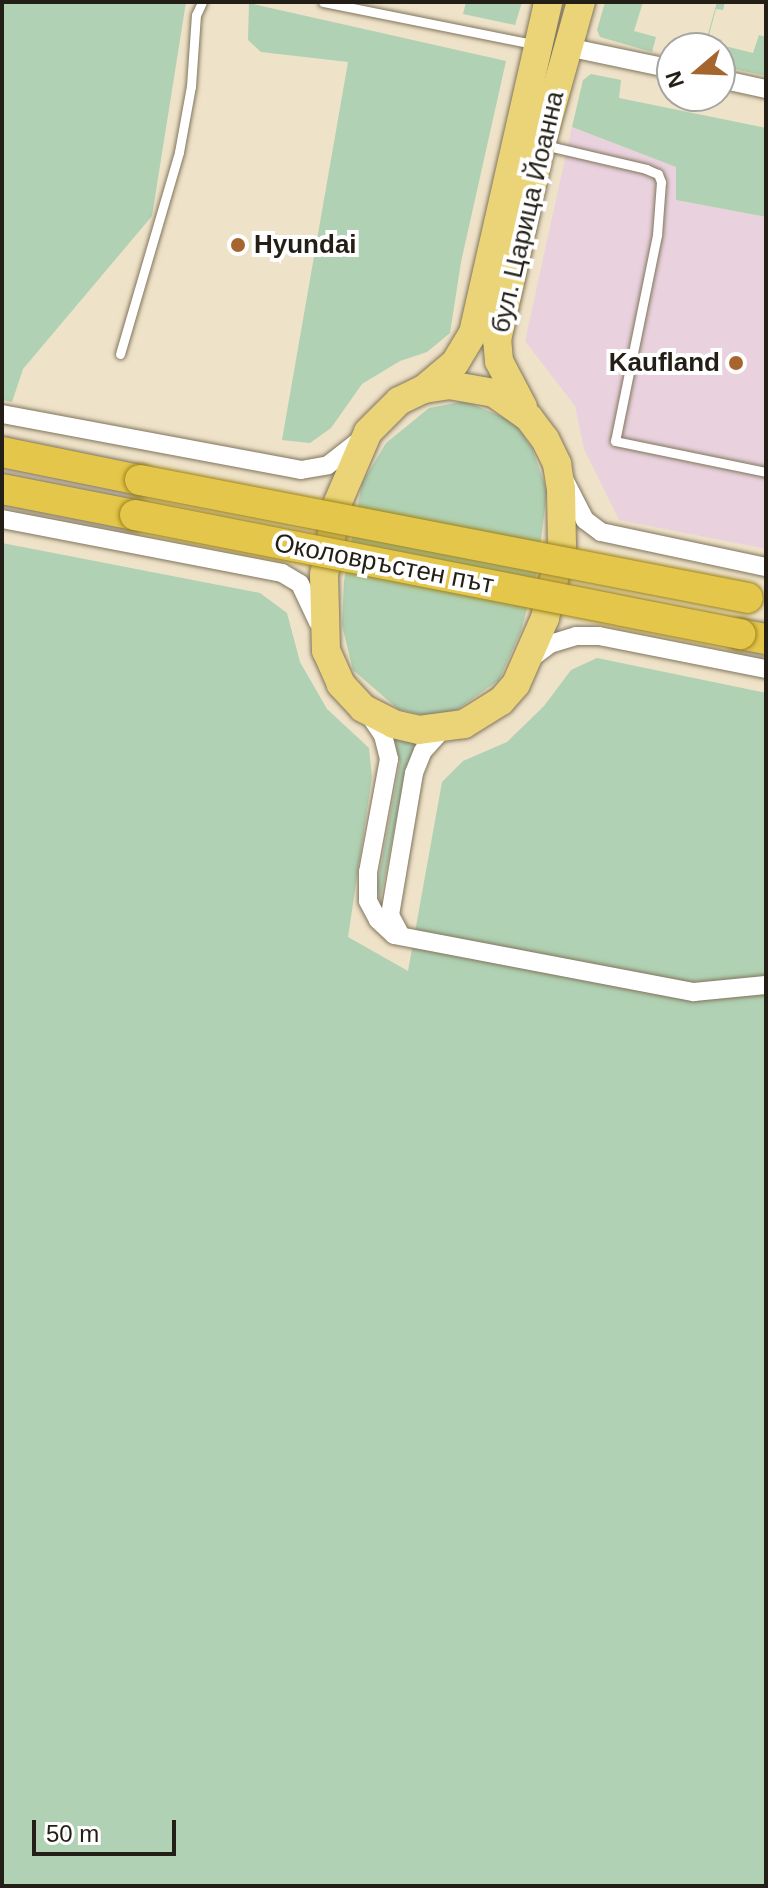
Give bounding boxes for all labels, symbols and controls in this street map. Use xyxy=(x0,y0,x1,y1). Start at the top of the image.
north arrow xyxy=(656,32,736,112)
text: N xyxy=(660,68,689,91)
street label: бул. Царица Йоанна xyxy=(485,88,571,336)
place label: Hyundai xyxy=(254,229,357,261)
marker: Hyundai xyxy=(229,236,247,254)
place label: Kaufland xyxy=(609,347,720,379)
marker: Kaufland xyxy=(727,354,745,372)
street label: Околовръстен път xyxy=(272,527,496,601)
scale bar xyxy=(36,1804,180,1854)
text: 50 m xyxy=(46,1820,99,1847)

